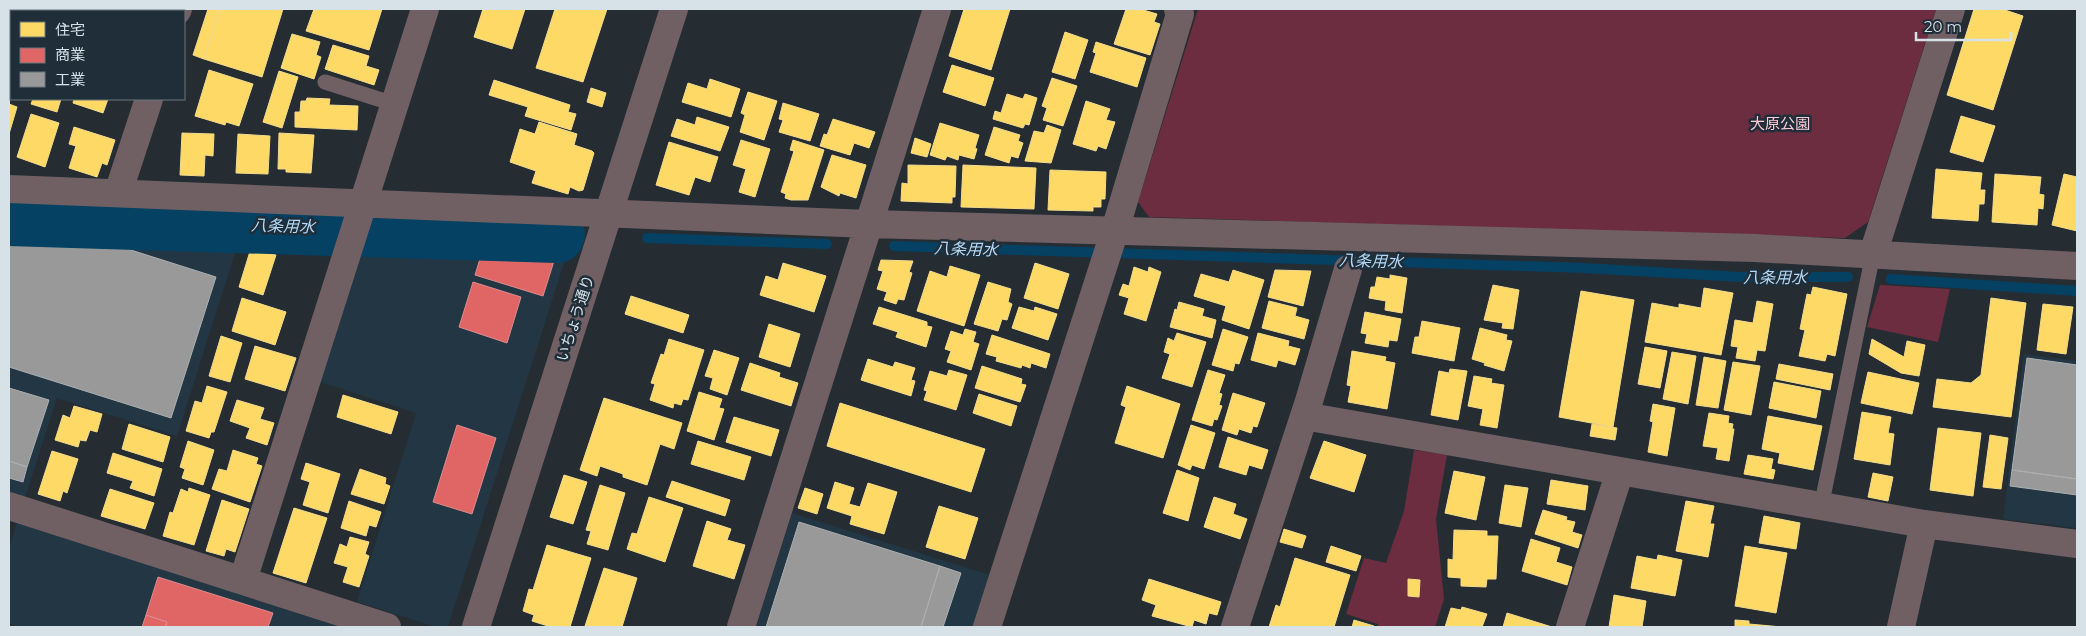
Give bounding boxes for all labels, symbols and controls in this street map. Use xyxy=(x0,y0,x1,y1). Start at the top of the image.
legend xyxy=(10,10,185,100)
scale bar xyxy=(1916,10,2011,42)
text: 20 m xyxy=(1924,17,1962,36)
text: 住宅 xyxy=(55,20,85,39)
text: 商業 xyxy=(55,45,85,64)
text: 工業 xyxy=(55,70,85,89)
park label: 大原公園 xyxy=(1750,114,1810,133)
water label: 八条用水 xyxy=(251,215,317,237)
water label: 八条用水 xyxy=(934,238,1000,260)
water label: 八条用水 xyxy=(1339,250,1405,272)
water label: 八条用水 xyxy=(1743,268,1809,287)
street label: いちょう通り xyxy=(552,272,598,364)

